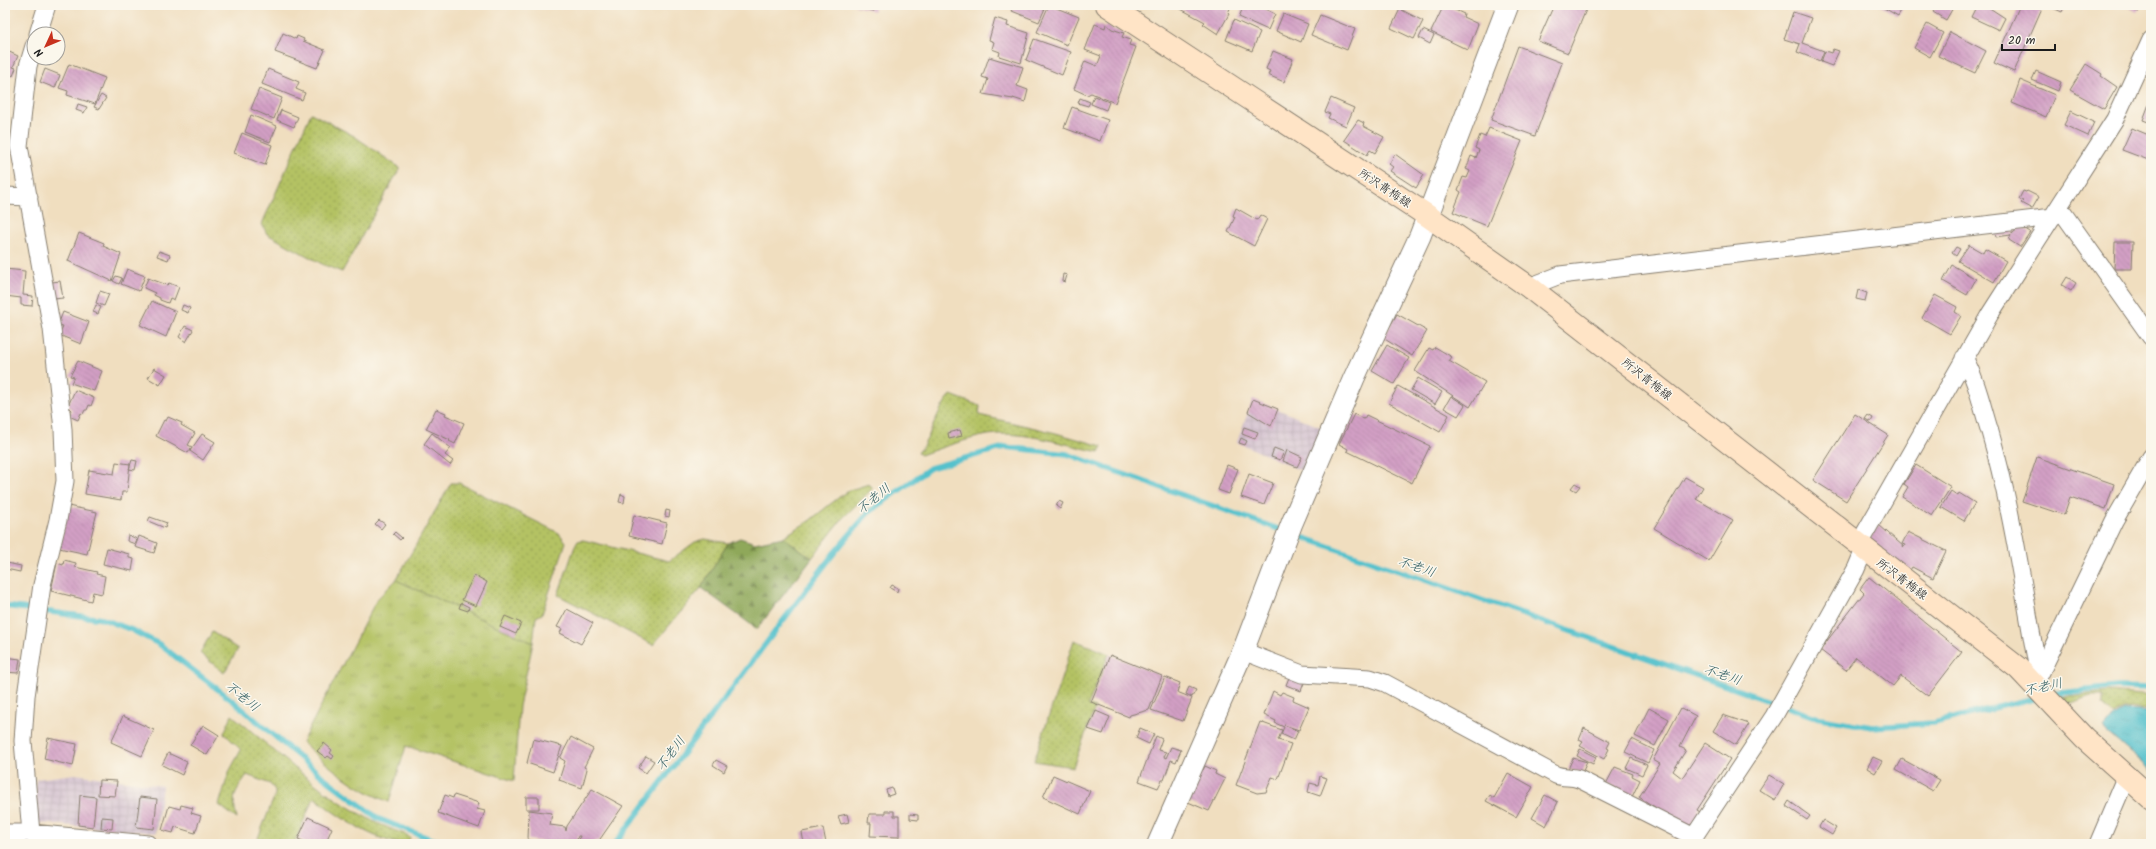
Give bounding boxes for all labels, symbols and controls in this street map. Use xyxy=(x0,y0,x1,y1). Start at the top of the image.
north arrow xyxy=(26,26,66,66)
scale bar xyxy=(2002,26,2055,52)
text: 20 m xyxy=(2008,31,2036,50)
text: N xyxy=(31,43,48,61)
street label: 所沢青梅線 xyxy=(1354,164,1415,213)
street label: 所沢青梅線 xyxy=(1617,353,1676,405)
water label: 不老川 xyxy=(852,479,896,520)
water label: 不老川 xyxy=(1395,551,1438,584)
street label: 所沢青梅線 xyxy=(1872,554,1931,605)
water label: 不老川 xyxy=(1701,659,1744,692)
water label: 不老川 xyxy=(2022,673,2065,702)
water label: 不老川 xyxy=(220,677,264,718)
water label: 不老川 xyxy=(651,732,691,776)

